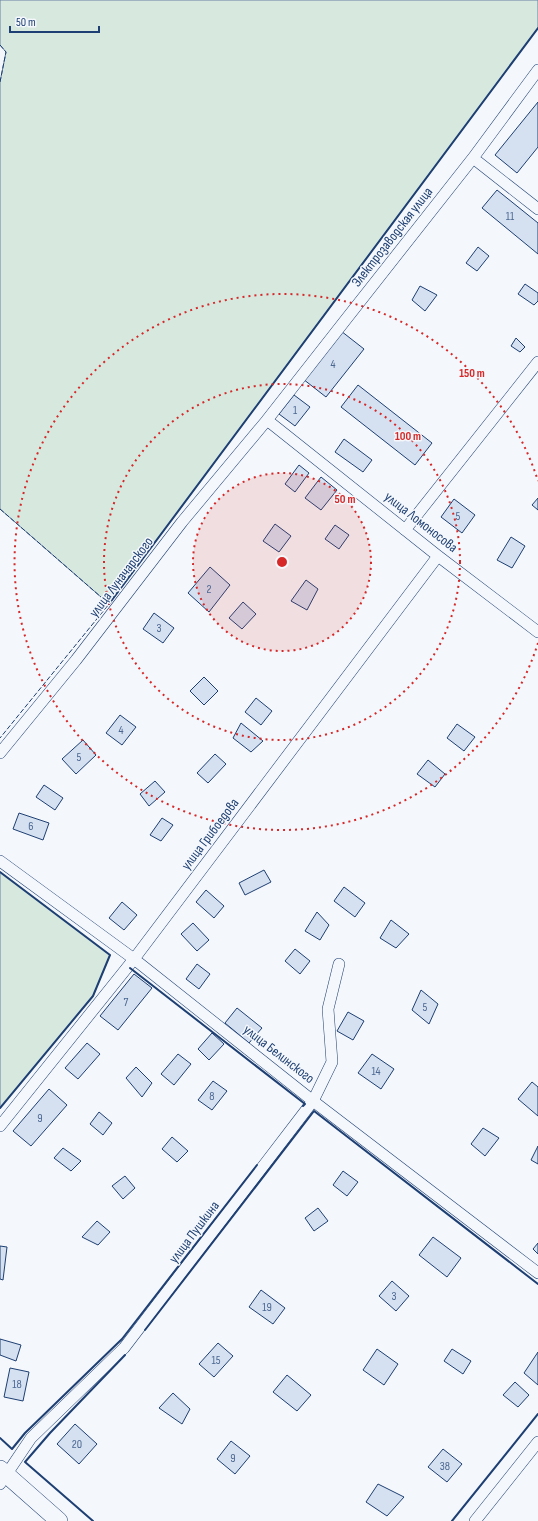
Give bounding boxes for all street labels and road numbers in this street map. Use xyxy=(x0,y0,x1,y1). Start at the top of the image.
street label: Электрозаводская улица xyxy=(348,184,436,290)
street label: улица Ломоносова xyxy=(381,488,461,556)
street label: улица Луначарского xyxy=(85,533,157,621)
street label: улица Грибоедова xyxy=(178,795,242,873)
street label: улица Белинского xyxy=(240,1021,318,1087)
street label: улица Пушкина xyxy=(165,1198,223,1266)

